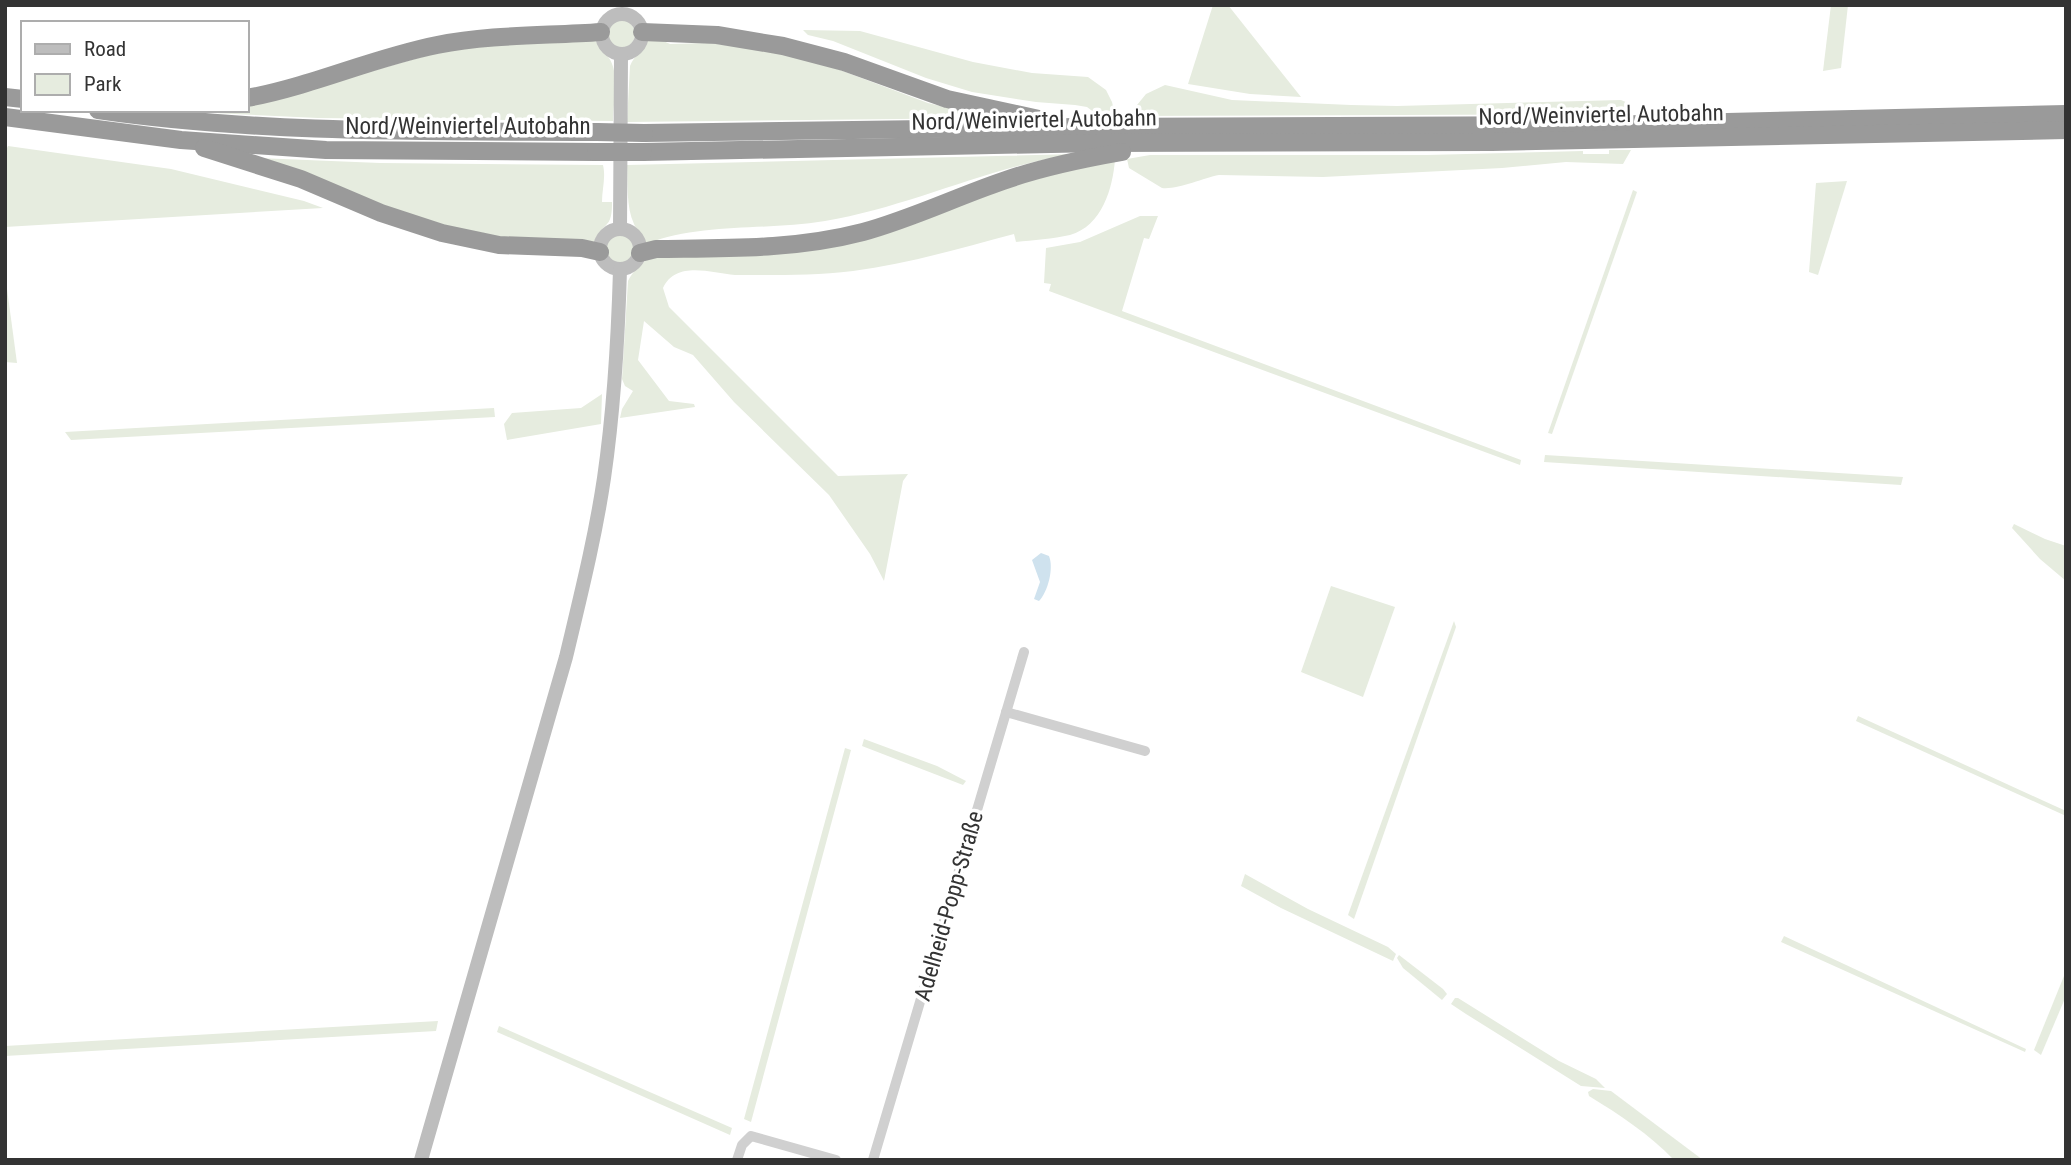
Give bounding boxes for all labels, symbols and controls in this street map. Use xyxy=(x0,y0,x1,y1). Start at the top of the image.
legend xyxy=(21,21,248,112)
text: Road xyxy=(84,37,126,61)
text: Park xyxy=(84,72,122,96)
street label: Nord/Weinviertel Autobahn xyxy=(1478,99,1724,131)
street label: Nord/Weinviertel Autobahn xyxy=(911,104,1157,136)
street label: Nord/Weinviertel Autobahn xyxy=(345,113,591,140)
street label: Adelheid-Popp-Straße xyxy=(909,808,989,1004)

